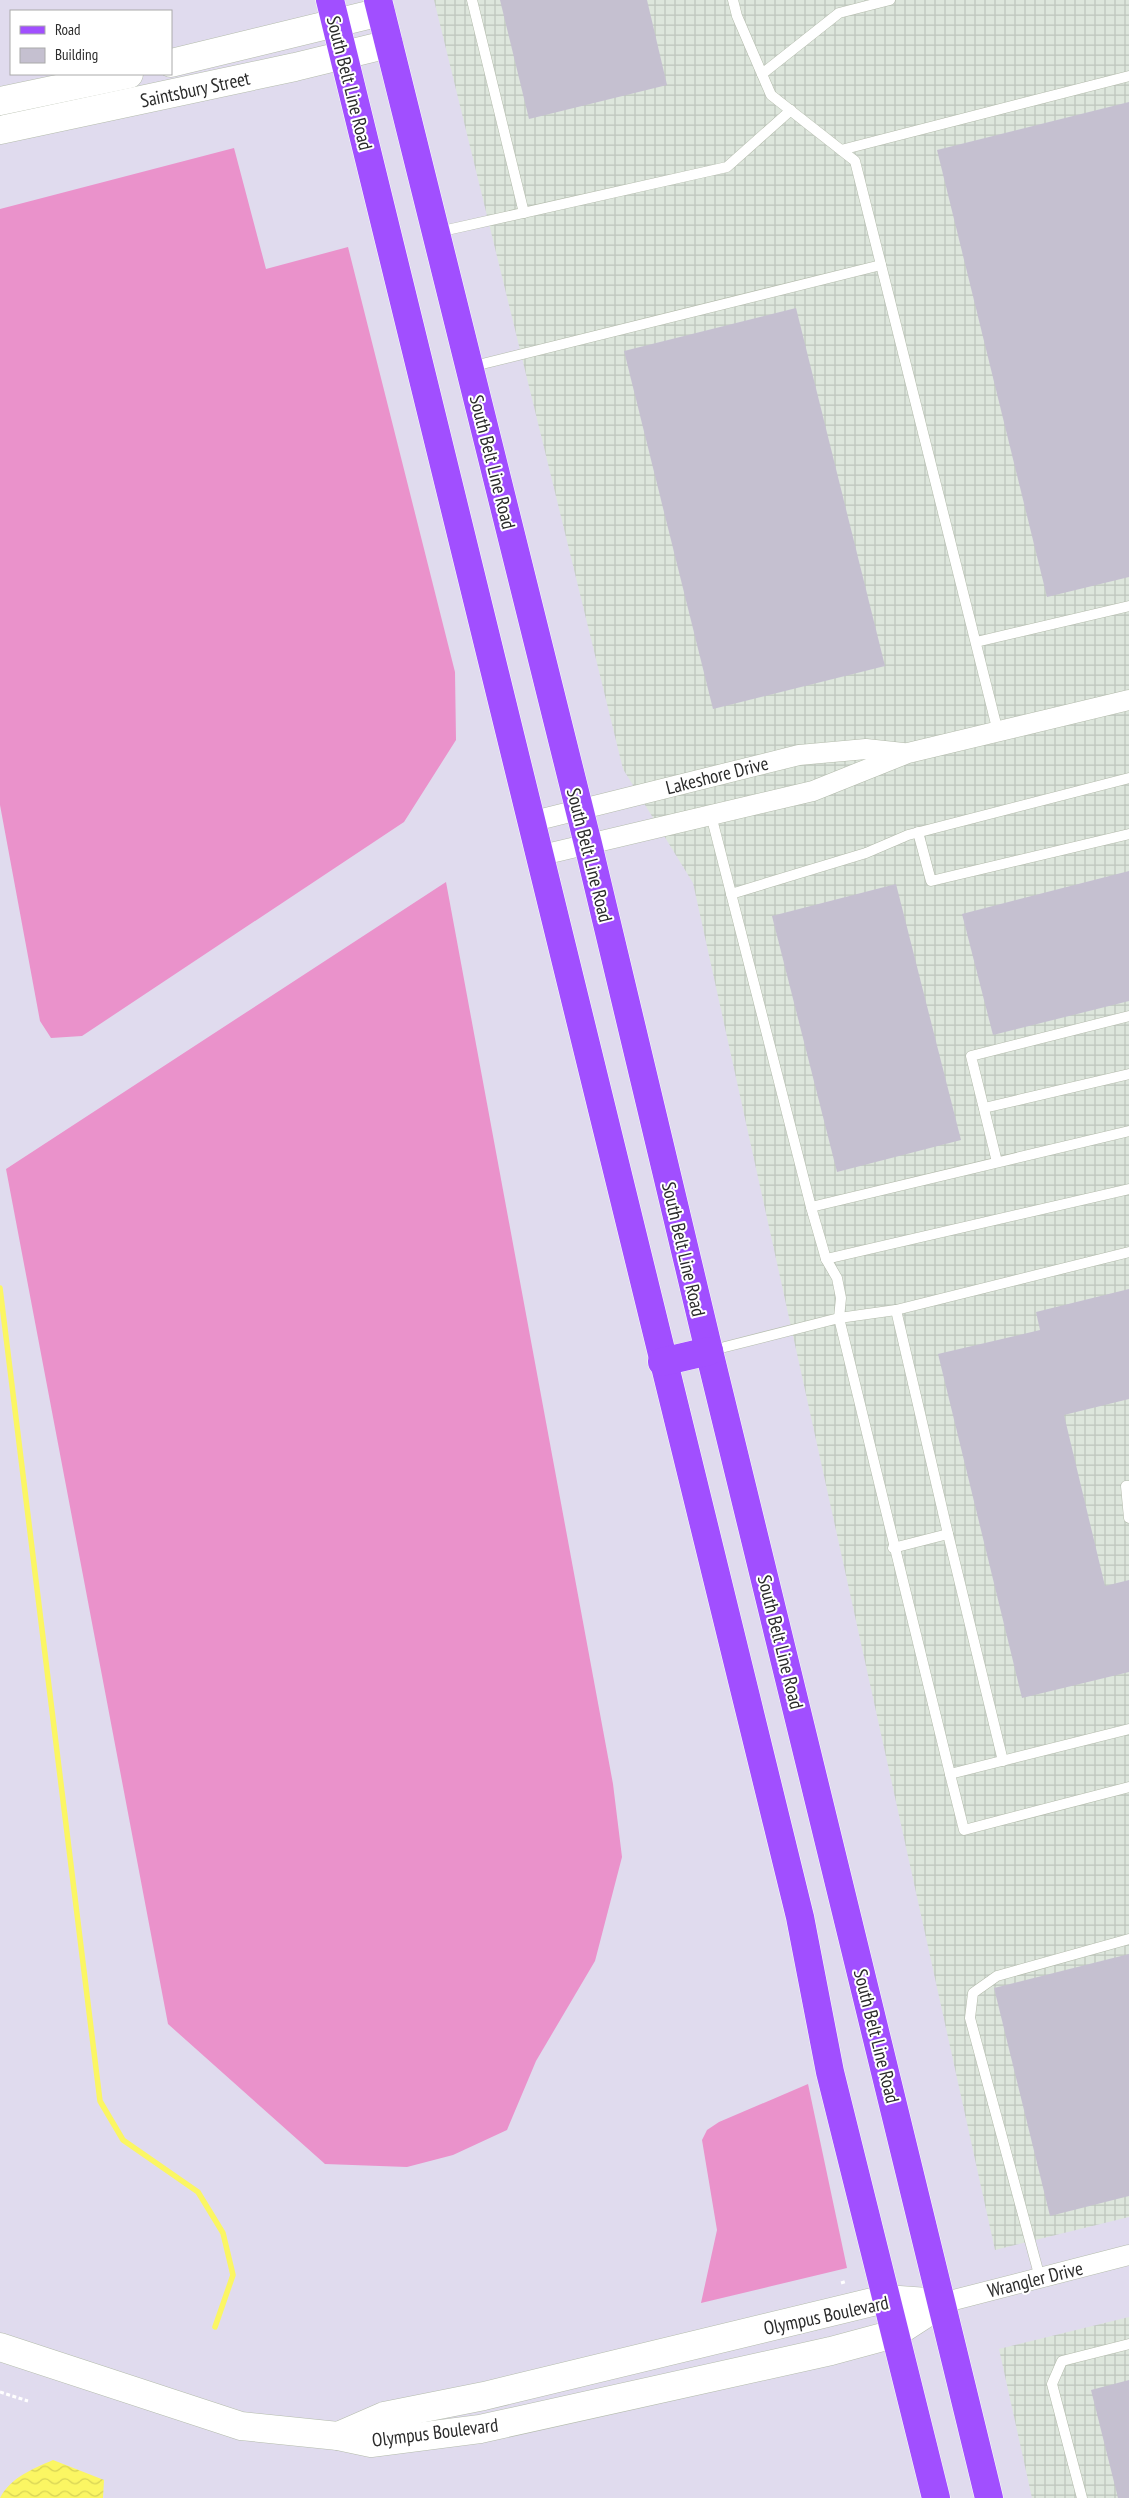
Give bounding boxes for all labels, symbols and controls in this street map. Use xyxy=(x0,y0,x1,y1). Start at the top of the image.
legend xyxy=(10,10,172,75)
street label: South Belt Line Road xyxy=(322,13,378,153)
text: Road xyxy=(55,20,81,39)
text: Building xyxy=(55,45,98,64)
street label: Saintsbury Street xyxy=(138,66,253,112)
street label: South Belt Line Road xyxy=(465,392,521,532)
street label: Lakeshore Drive xyxy=(663,751,771,799)
street label: South Belt Line Road xyxy=(562,785,618,925)
street label: South Belt Line Road xyxy=(657,1179,711,1319)
street label: South Belt Line Road xyxy=(753,1572,809,1712)
street label: South Belt Line Road xyxy=(849,1966,905,2106)
street label: Wrangler Drive xyxy=(985,2256,1085,2302)
street label: Olympus Boulevard xyxy=(761,2290,891,2340)
street label: Olympus Boulevard xyxy=(370,2412,500,2452)

